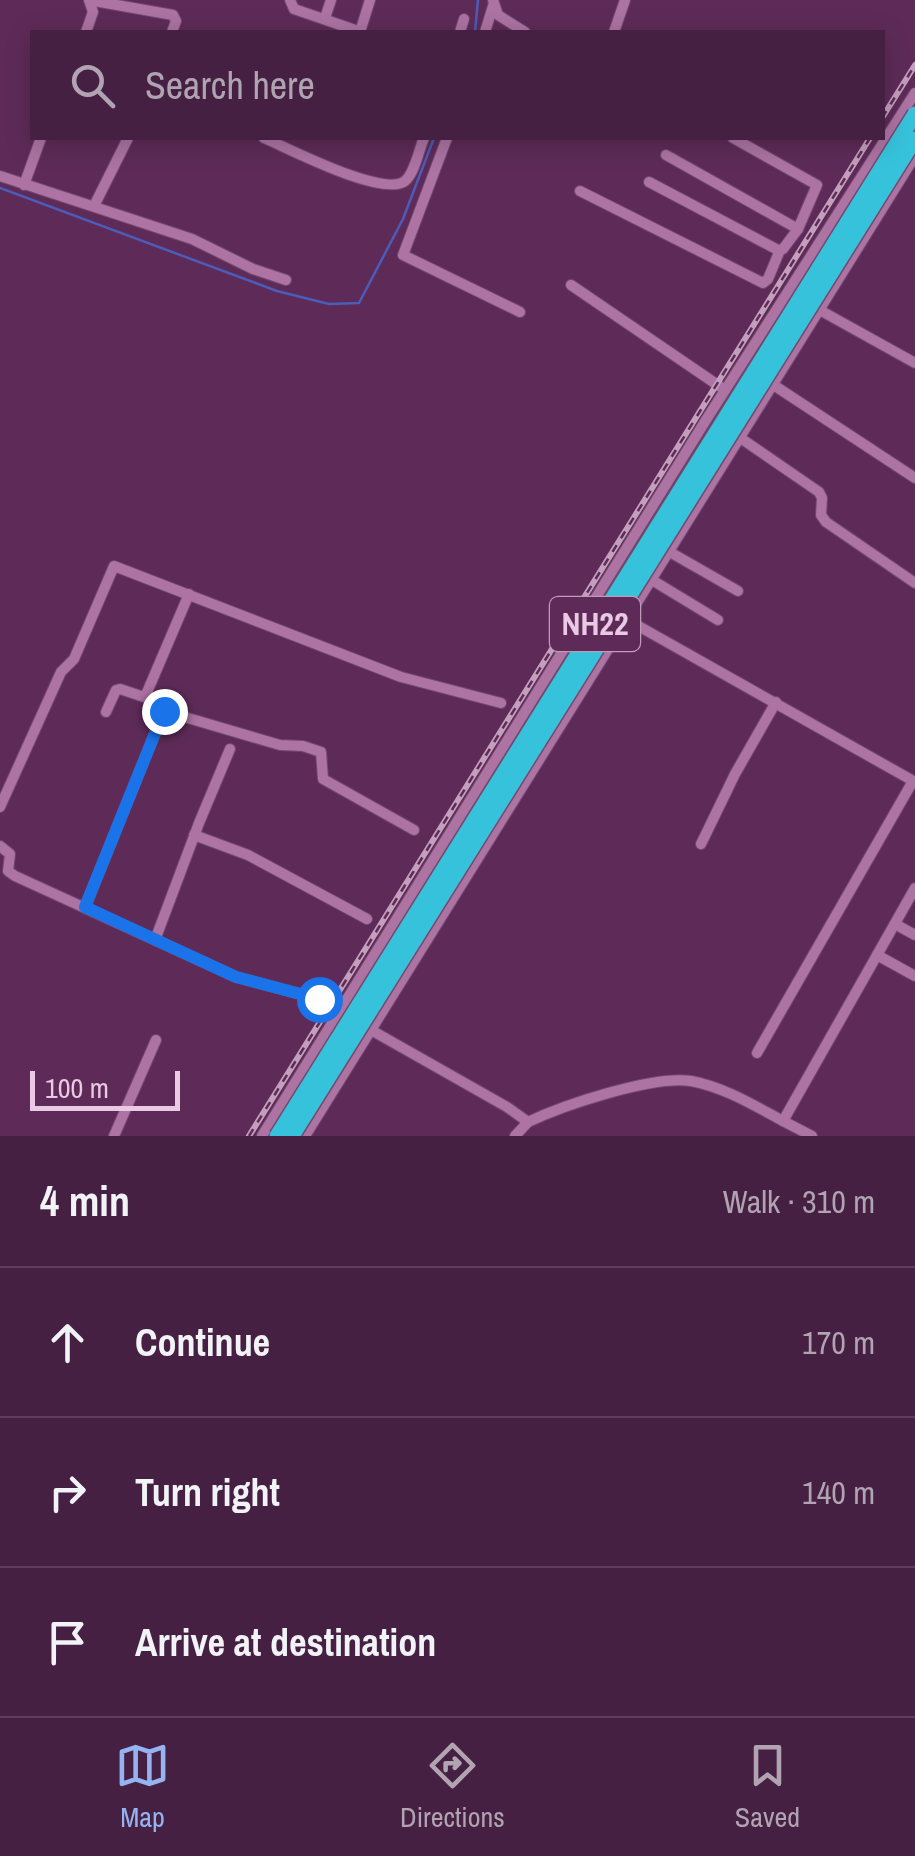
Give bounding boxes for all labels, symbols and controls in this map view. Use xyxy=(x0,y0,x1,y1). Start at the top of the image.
search box xyxy=(30,30,885,140)
icon: search xyxy=(65,58,120,113)
text: Search here xyxy=(145,60,315,111)
road number: NH22 xyxy=(550,597,640,651)
route end xyxy=(142,689,188,735)
route start xyxy=(297,977,343,1023)
scale bar xyxy=(30,1066,180,1110)
text: 100 m xyxy=(45,1069,109,1107)
text: 4 min xyxy=(40,1173,130,1229)
text: Walk · 310 m xyxy=(723,1180,875,1223)
icon: ahead xyxy=(40,1315,95,1370)
text: Continue xyxy=(135,1317,270,1368)
text: 170 m xyxy=(802,1321,875,1364)
icon: right xyxy=(40,1465,95,1520)
text: Turn right xyxy=(135,1467,280,1518)
text: 140 m xyxy=(802,1471,875,1514)
icon: arrive xyxy=(40,1615,95,1670)
text: Arrive at destination xyxy=(135,1617,436,1668)
tab: Map xyxy=(115,1738,170,1836)
tab: Directions xyxy=(400,1738,505,1836)
tab: Saved xyxy=(735,1738,800,1836)

